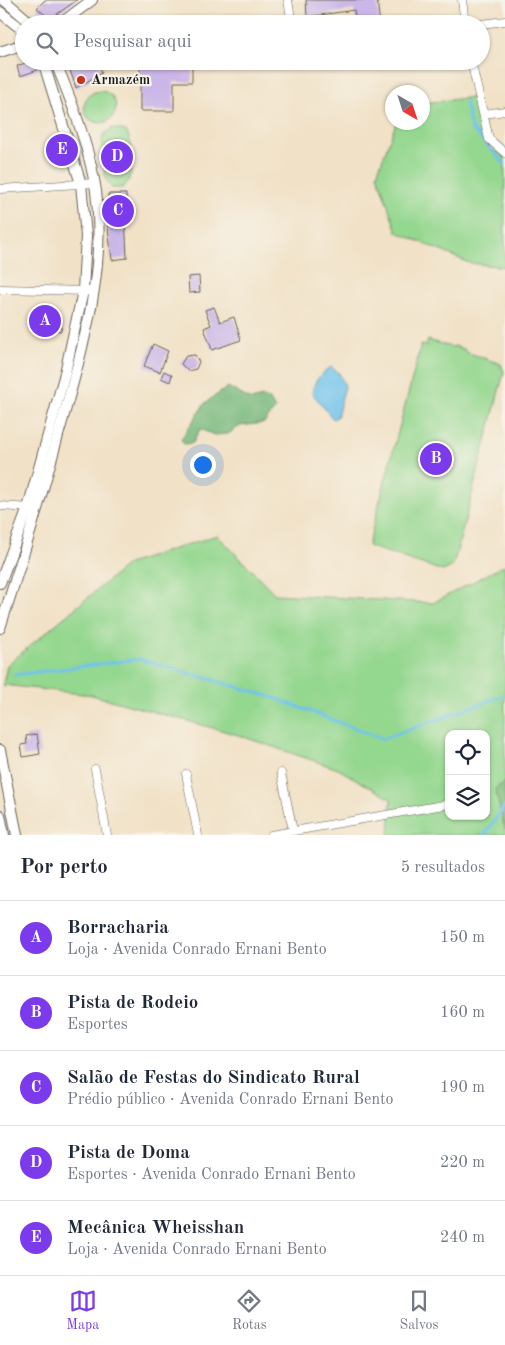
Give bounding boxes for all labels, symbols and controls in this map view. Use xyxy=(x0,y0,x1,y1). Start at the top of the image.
search box xyxy=(15,15,490,70)
icon: search xyxy=(33,29,61,57)
text: Pesquisar aqui xyxy=(73,33,192,52)
place label: Armazém xyxy=(91,73,150,87)
marker: Armazém xyxy=(75,74,87,86)
north arrow xyxy=(385,85,430,130)
pin: E xyxy=(46,131,78,169)
pin: D xyxy=(101,138,133,176)
pin: C xyxy=(102,192,134,230)
pin: A xyxy=(29,302,61,340)
pin: B xyxy=(420,440,452,478)
your location xyxy=(190,452,216,478)
map controls xyxy=(445,730,490,820)
button: locate xyxy=(445,730,490,775)
button: layers xyxy=(445,775,490,820)
text: Por perto xyxy=(20,857,108,878)
text: 5 resultados xyxy=(401,860,485,876)
text: Borracharia xyxy=(67,919,169,938)
text: A xyxy=(30,930,42,946)
text: 150 m xyxy=(440,930,485,946)
text: Loja · Avenida Conrado Ernani Bento xyxy=(67,942,327,958)
text: Pista de Rodeio xyxy=(67,994,198,1013)
text: B xyxy=(30,1005,42,1021)
text: 160 m xyxy=(440,1005,485,1021)
text: Esportes xyxy=(67,1017,128,1033)
text: Salão de Festas do Sindicato Rural xyxy=(67,1069,360,1088)
text: C xyxy=(31,1080,41,1096)
text: 190 m xyxy=(440,1080,485,1096)
text: Prédio público · Avenida Conrado Ernani Bento xyxy=(67,1092,394,1108)
text: Pista de Doma xyxy=(67,1144,190,1163)
text: D xyxy=(30,1155,42,1171)
text: 220 m xyxy=(440,1155,485,1171)
text: Esportes · Avenida Conrado Ernani Bento xyxy=(67,1167,356,1183)
text: Mecânica Wheisshan xyxy=(67,1219,244,1238)
text: E xyxy=(30,1230,42,1246)
text: 240 m xyxy=(440,1230,485,1246)
text: Loja · Avenida Conrado Ernani Bento xyxy=(67,1242,327,1258)
tab: Mapa xyxy=(66,1287,99,1334)
tab: Rotas xyxy=(232,1287,267,1334)
tab: Salvos xyxy=(399,1287,439,1334)

